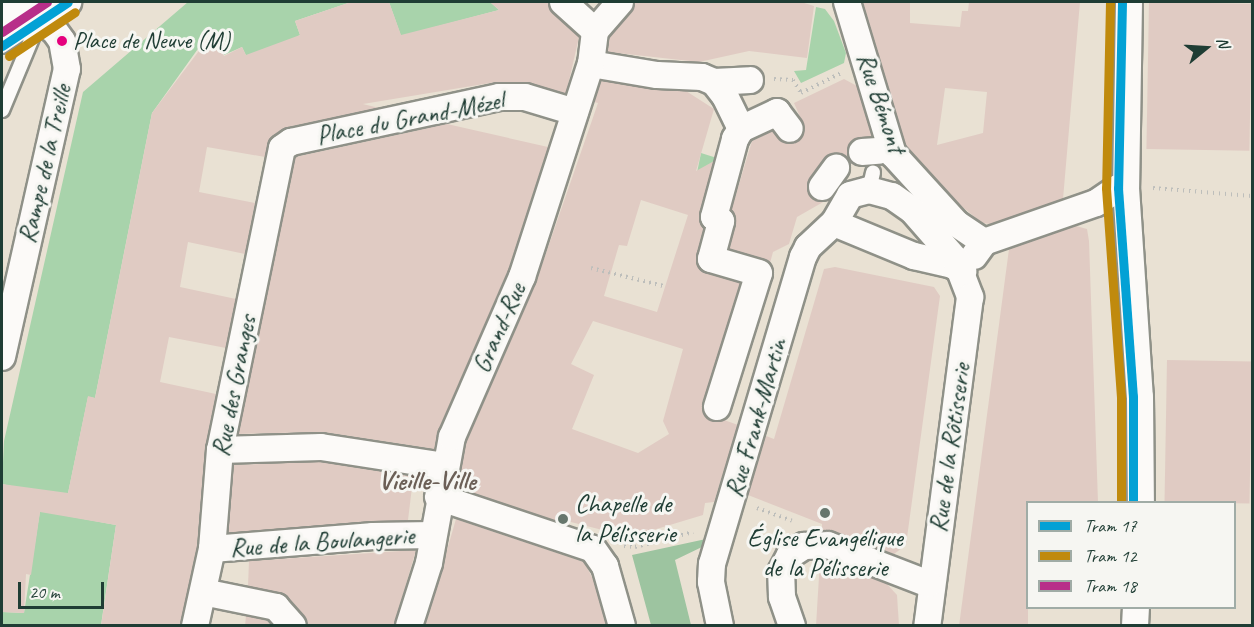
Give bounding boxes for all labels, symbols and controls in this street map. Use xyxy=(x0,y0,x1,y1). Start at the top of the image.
north arrow xyxy=(1176,18,1236,78)
place label: Place de Neuve (M) xyxy=(73,27,230,55)
marker: Place de Neuve (M) xyxy=(56,35,68,47)
text: N xyxy=(1212,35,1234,50)
street label: Rue Bémont xyxy=(849,49,913,157)
street label: Rampe de la Treille xyxy=(12,82,78,246)
street label: Place du Grand-Mézel xyxy=(314,85,506,151)
street label: Grand-Rue xyxy=(465,278,533,378)
street label: Rue des Granges xyxy=(205,313,263,459)
street label: Rue Frank-Martin xyxy=(718,335,794,501)
street label: Rue de la Rôtisserie xyxy=(923,362,977,534)
district label: Vieille-Ville xyxy=(378,465,476,497)
place label: Chapelle de la Pélisserie xyxy=(575,488,676,550)
legend xyxy=(1026,501,1236,609)
marker: Église Evangélique de la Pélisserie xyxy=(818,506,832,520)
marker: Chapelle de la Pélisserie xyxy=(556,512,570,526)
text: Tram 17 xyxy=(1084,515,1137,537)
street label: Rue de la Boulangerie xyxy=(229,520,415,564)
place label: Église Evangélique de la Pélisserie xyxy=(747,522,903,584)
text: Tram 12 xyxy=(1084,545,1137,567)
scale bar xyxy=(21,570,106,608)
text: Tram 18 xyxy=(1084,575,1137,597)
text: 20 m xyxy=(29,581,60,603)

